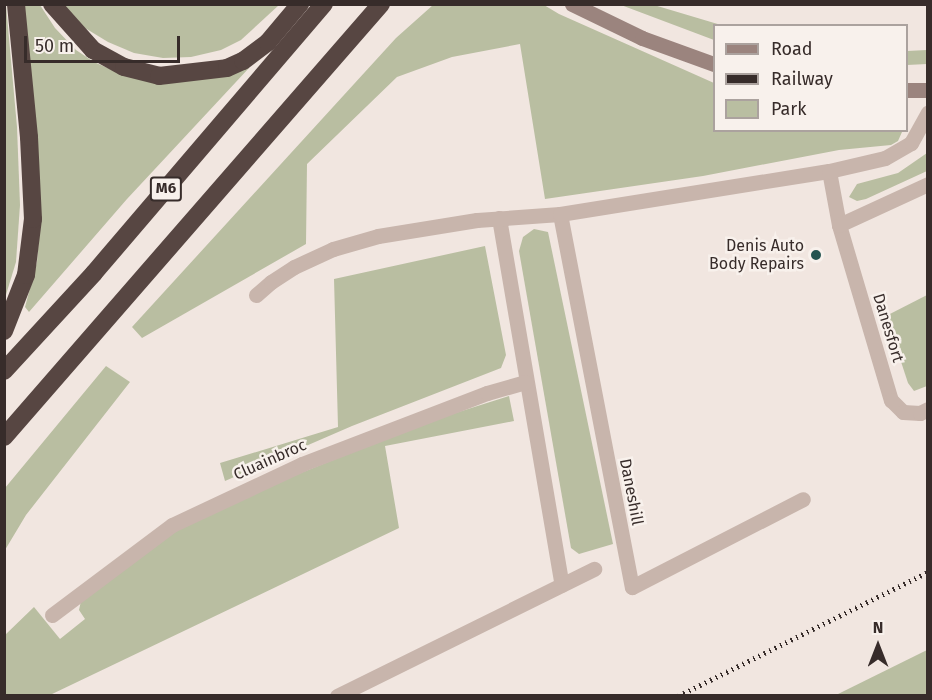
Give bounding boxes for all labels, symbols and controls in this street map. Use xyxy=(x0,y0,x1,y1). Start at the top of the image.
scale bar xyxy=(27,24,183,62)
legend xyxy=(713,24,908,132)
text: 50 m xyxy=(35,35,74,57)
text: Road xyxy=(771,38,813,60)
text: Railway xyxy=(771,68,833,90)
text: Park xyxy=(771,98,806,120)
road number: M6 xyxy=(150,177,182,201)
place label: Denis Auto Body Repairs xyxy=(709,236,804,274)
marker: Denis Auto Body Repairs xyxy=(809,248,823,262)
street label: Danesfort xyxy=(868,291,908,365)
street label: Cluainbroc xyxy=(231,435,309,485)
street label: Daneshill xyxy=(615,457,647,527)
north arrow xyxy=(848,616,908,676)
text: N xyxy=(873,618,883,637)

